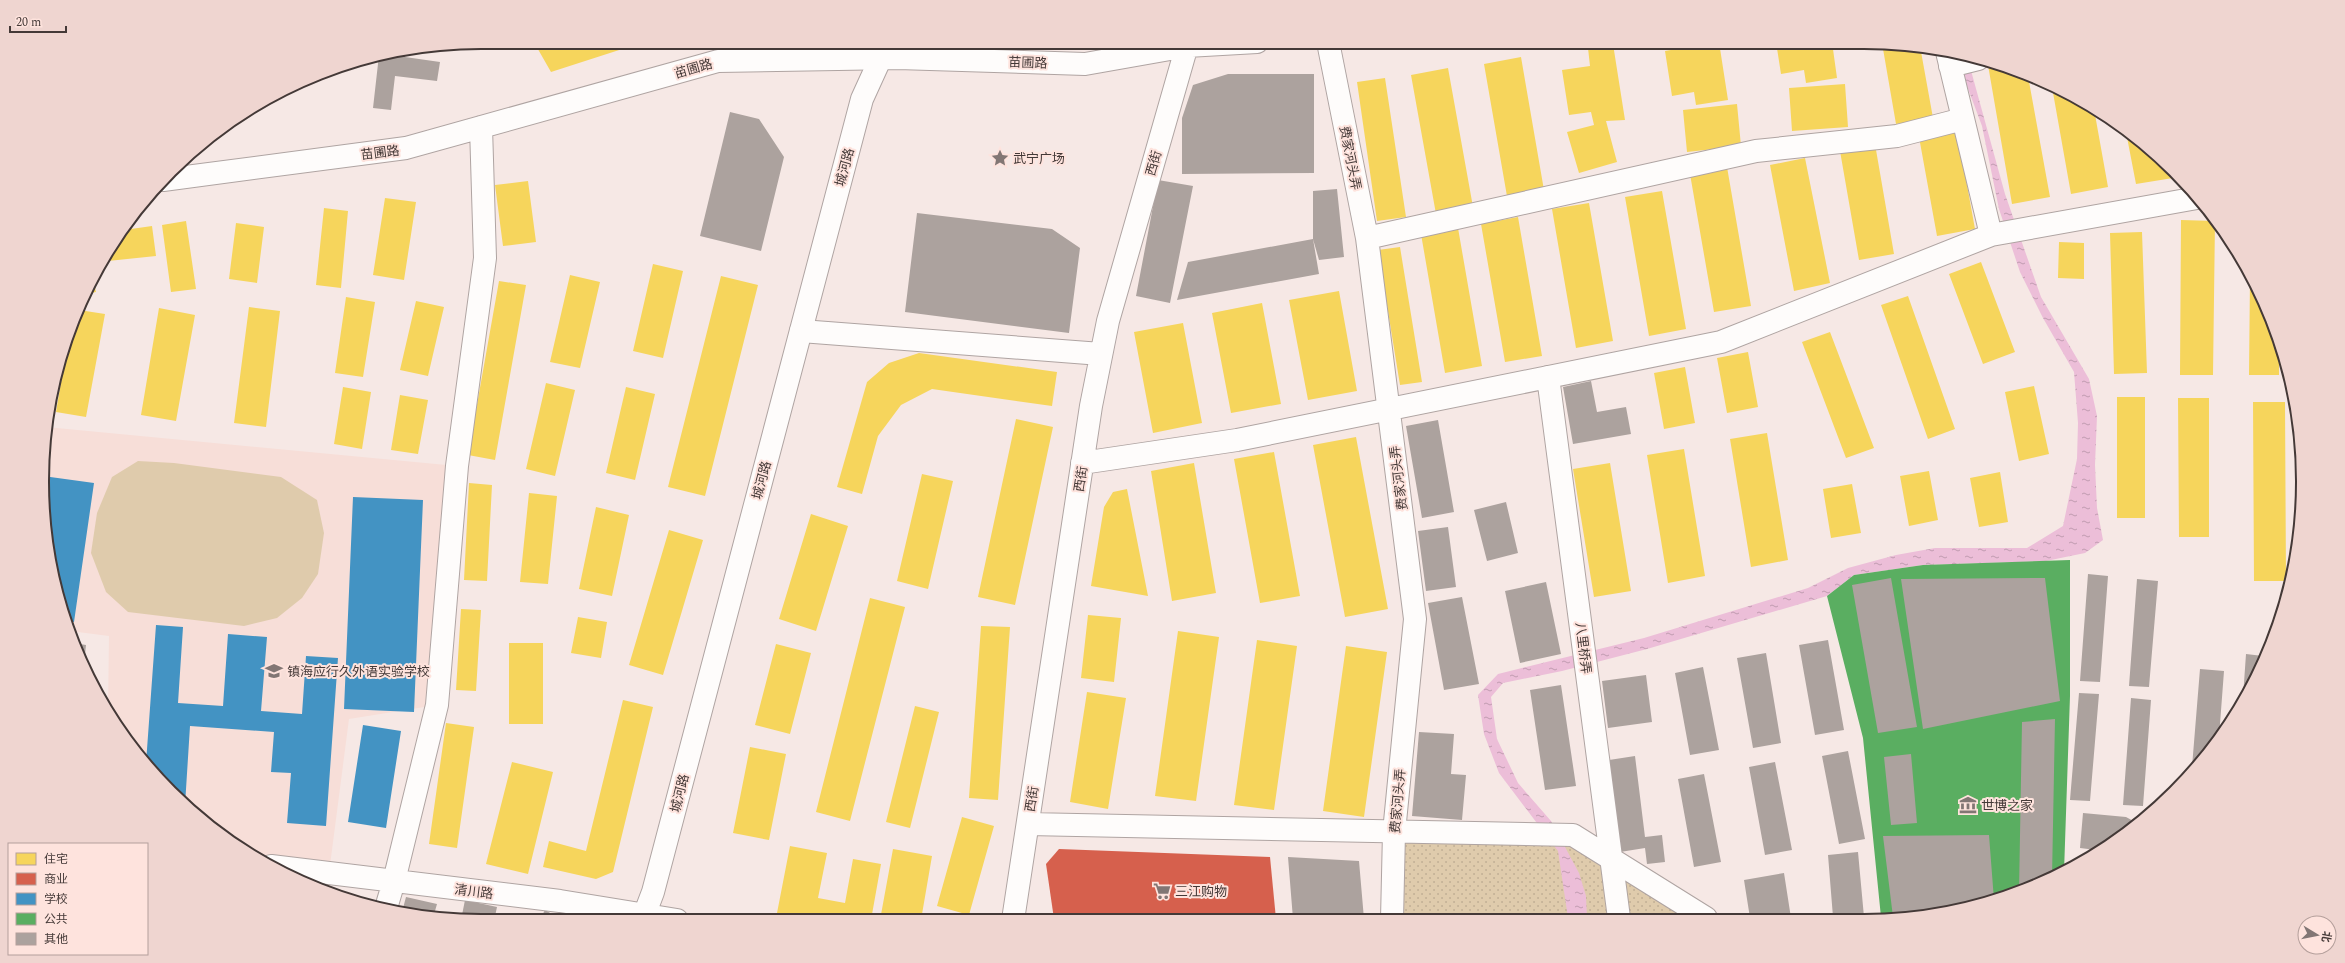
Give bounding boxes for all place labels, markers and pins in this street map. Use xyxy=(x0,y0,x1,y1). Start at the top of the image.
place icon: 武宁广场 xyxy=(990,148,1010,168)
place label: 武宁广场 xyxy=(1013,149,1065,169)
school or university icon: 镇海应行久外语实验学校 xyxy=(264,661,284,681)
place label: 镇海应行久外语实验学校 xyxy=(287,662,430,682)
museum icon: 世博之家 xyxy=(1958,795,1978,815)
place label: 世博之家 xyxy=(1981,796,2033,816)
supermarket icon: 三江购物 xyxy=(1152,881,1172,901)
place label: 三江购物 xyxy=(1175,882,1227,902)

